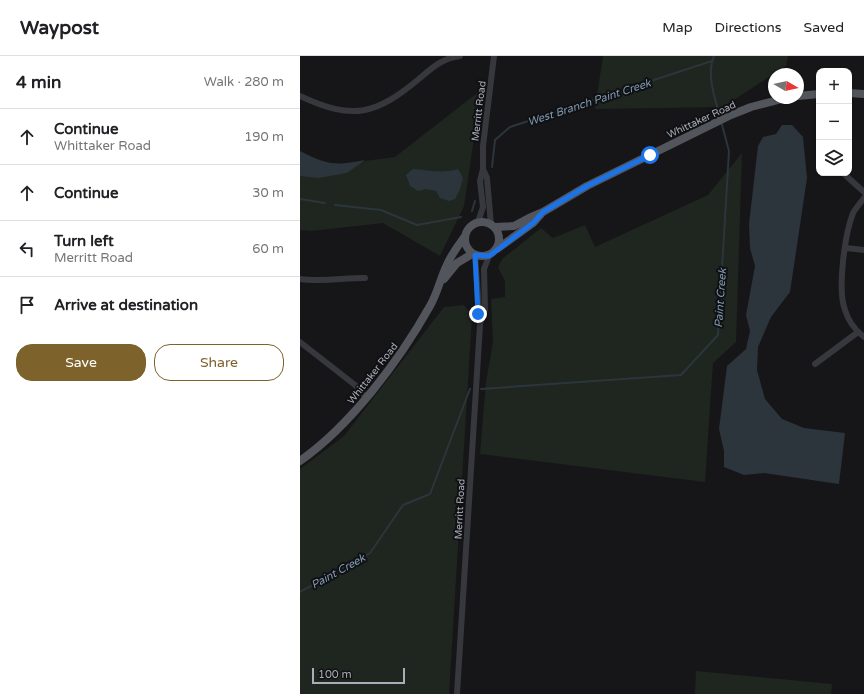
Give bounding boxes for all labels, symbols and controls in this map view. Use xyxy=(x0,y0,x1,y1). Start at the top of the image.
text: Waypost xyxy=(20,17,99,39)
text: Map xyxy=(662,19,693,36)
text: Directions xyxy=(715,19,782,36)
text: Saved xyxy=(804,19,844,36)
north arrow xyxy=(768,68,804,104)
map controls xyxy=(816,68,852,176)
button: + xyxy=(816,68,852,104)
text: 4 min xyxy=(16,72,61,93)
text: Walk · 280 m xyxy=(204,74,284,90)
water label: West Branch Paint Creek xyxy=(526,76,653,129)
street label: Merritt Road xyxy=(469,80,489,142)
street label: Whittaker Road xyxy=(665,99,738,141)
button: − xyxy=(816,104,852,140)
text: Continue xyxy=(54,120,118,138)
icon: ahead xyxy=(16,126,38,148)
text: 190 m xyxy=(244,129,284,145)
text: Whittaker Road xyxy=(54,138,151,154)
button: layers xyxy=(816,140,852,176)
route start xyxy=(641,146,659,164)
icon: ahead xyxy=(16,182,38,204)
text: Continue xyxy=(54,184,118,202)
text: 30 m xyxy=(252,185,284,201)
text: Turn left xyxy=(54,232,114,250)
icon: left xyxy=(16,238,38,260)
text: 60 m xyxy=(252,241,284,257)
text: Merritt Road xyxy=(54,250,133,266)
water label: Paint Creek xyxy=(712,267,729,328)
icon: arrive xyxy=(16,294,38,316)
text: Arrive at destination xyxy=(54,296,198,314)
route end xyxy=(469,305,487,323)
street label: Whittaker Road xyxy=(345,341,400,407)
button: Save xyxy=(16,344,146,381)
button: Share xyxy=(154,344,284,381)
street label: Merritt Road xyxy=(452,478,468,540)
water label: Paint Creek xyxy=(309,551,368,592)
scale bar xyxy=(312,666,405,685)
text: 100 m xyxy=(318,668,352,681)

